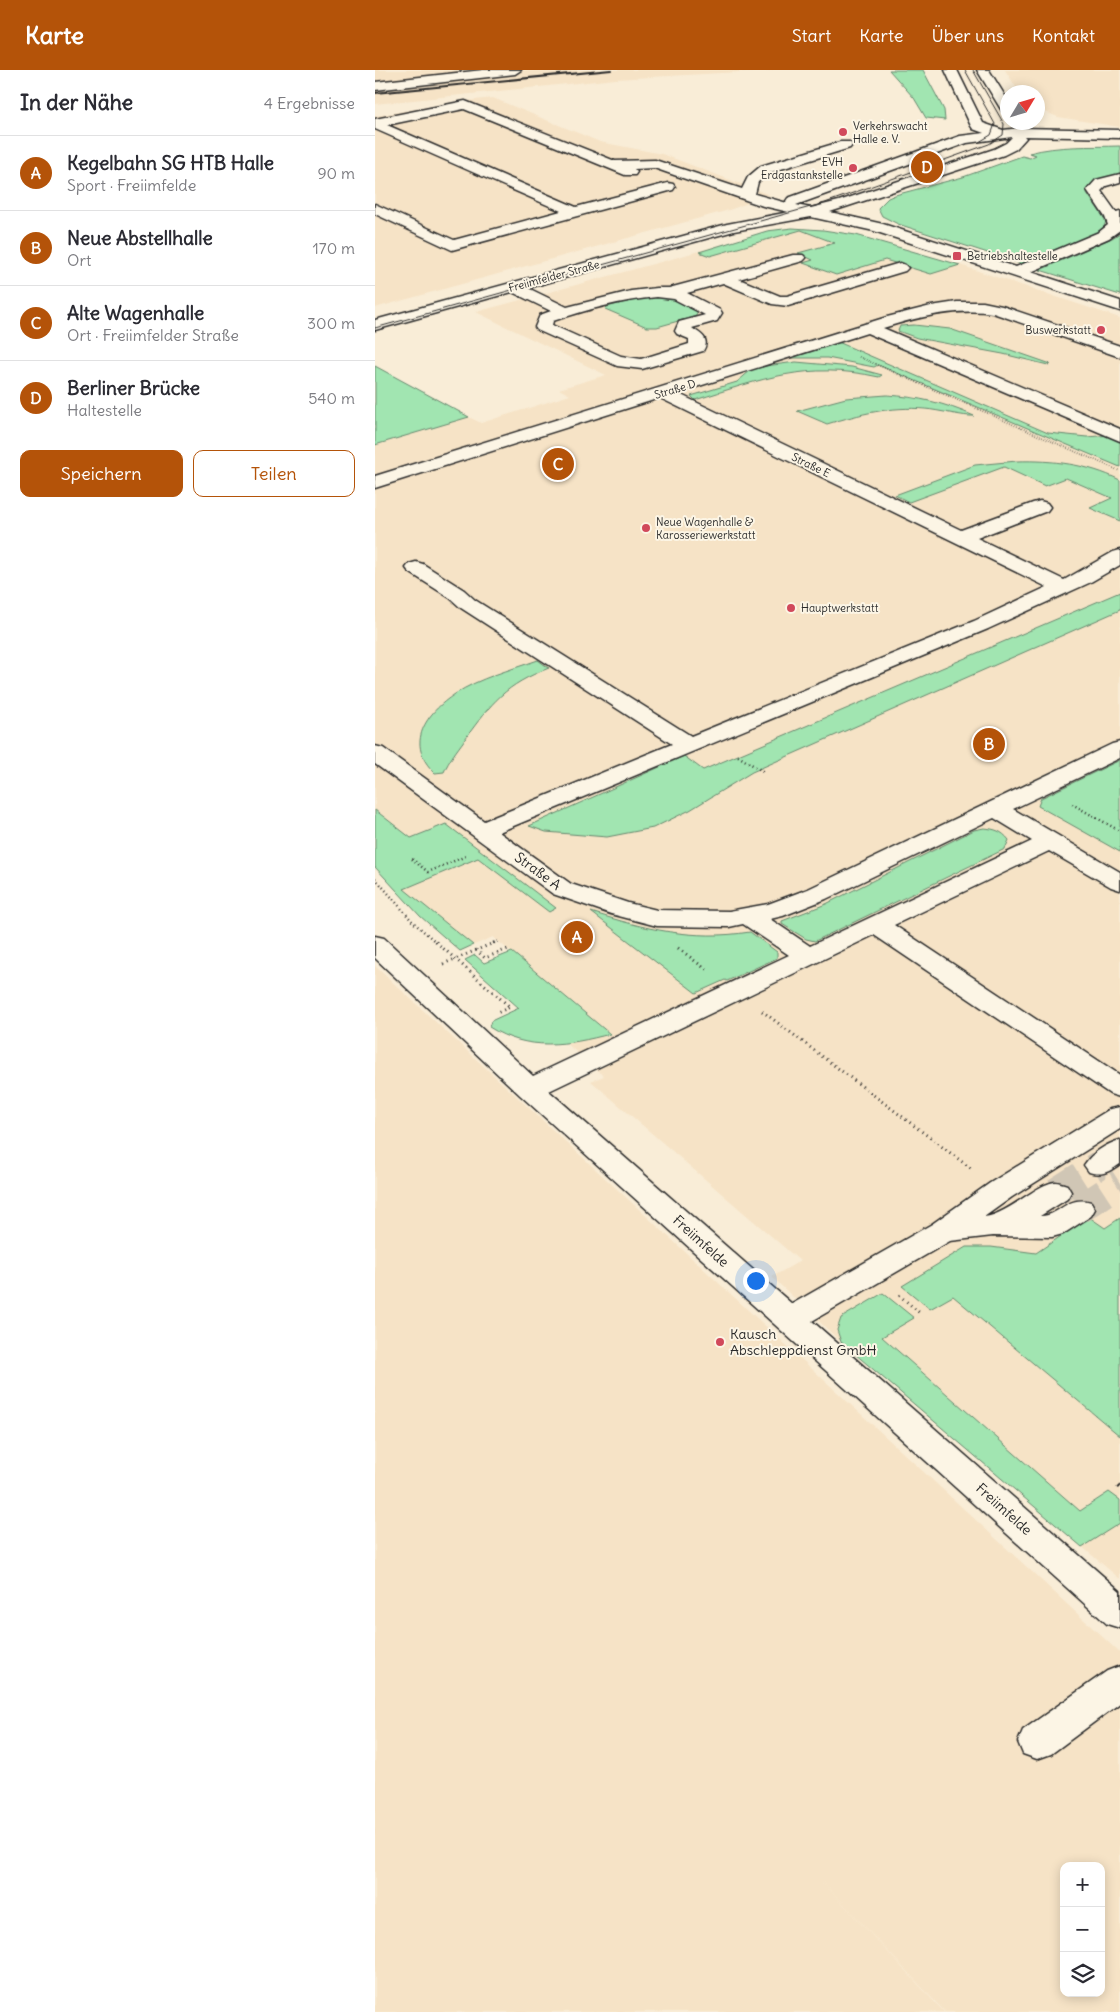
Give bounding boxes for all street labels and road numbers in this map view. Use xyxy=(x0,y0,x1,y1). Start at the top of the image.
street label: Freiimfelder Straße xyxy=(507,257,601,295)
street label: Straße D xyxy=(653,376,698,402)
street label: Straße E xyxy=(789,450,833,480)
street label: Straße A xyxy=(511,848,565,894)
street label: Freiimfelde xyxy=(669,1211,733,1271)
street label: Freiimfelde xyxy=(972,1479,1036,1539)

